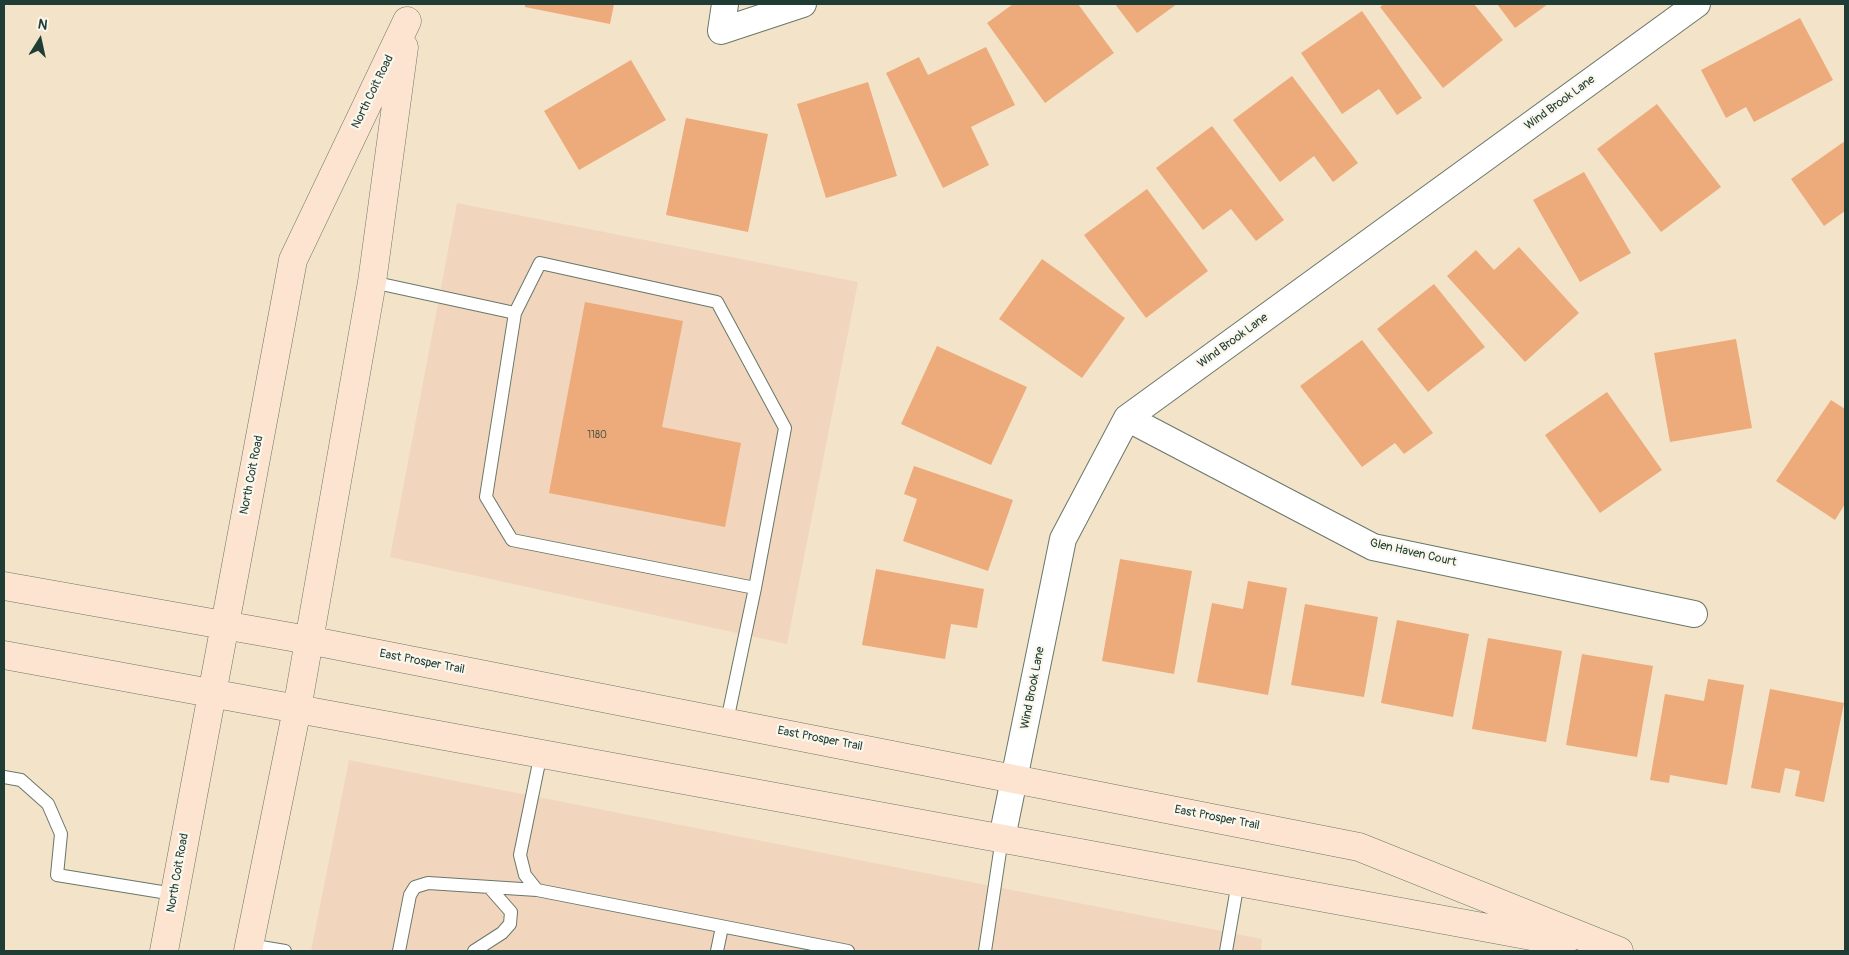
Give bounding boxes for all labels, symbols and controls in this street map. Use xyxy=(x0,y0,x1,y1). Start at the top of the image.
north arrow xyxy=(15,15,65,65)
text: N xyxy=(37,16,49,34)
street label: North Coit Road xyxy=(349,53,397,131)
street label: Wind Brook Lane xyxy=(1522,73,1598,133)
street label: Wind Brook Lane xyxy=(1195,311,1271,371)
house number: 1180 xyxy=(587,429,607,441)
street label: North Coit Road xyxy=(237,434,267,516)
street label: Glen Haven Court xyxy=(1368,536,1458,570)
street label: Wind Brook Lane xyxy=(1018,646,1048,730)
street label: East Prosper Trail xyxy=(378,647,466,677)
street label: East Prosper Trail xyxy=(776,724,864,754)
street label: East Prosper Trail xyxy=(1173,803,1261,833)
street label: North Coit Road xyxy=(164,832,192,914)

